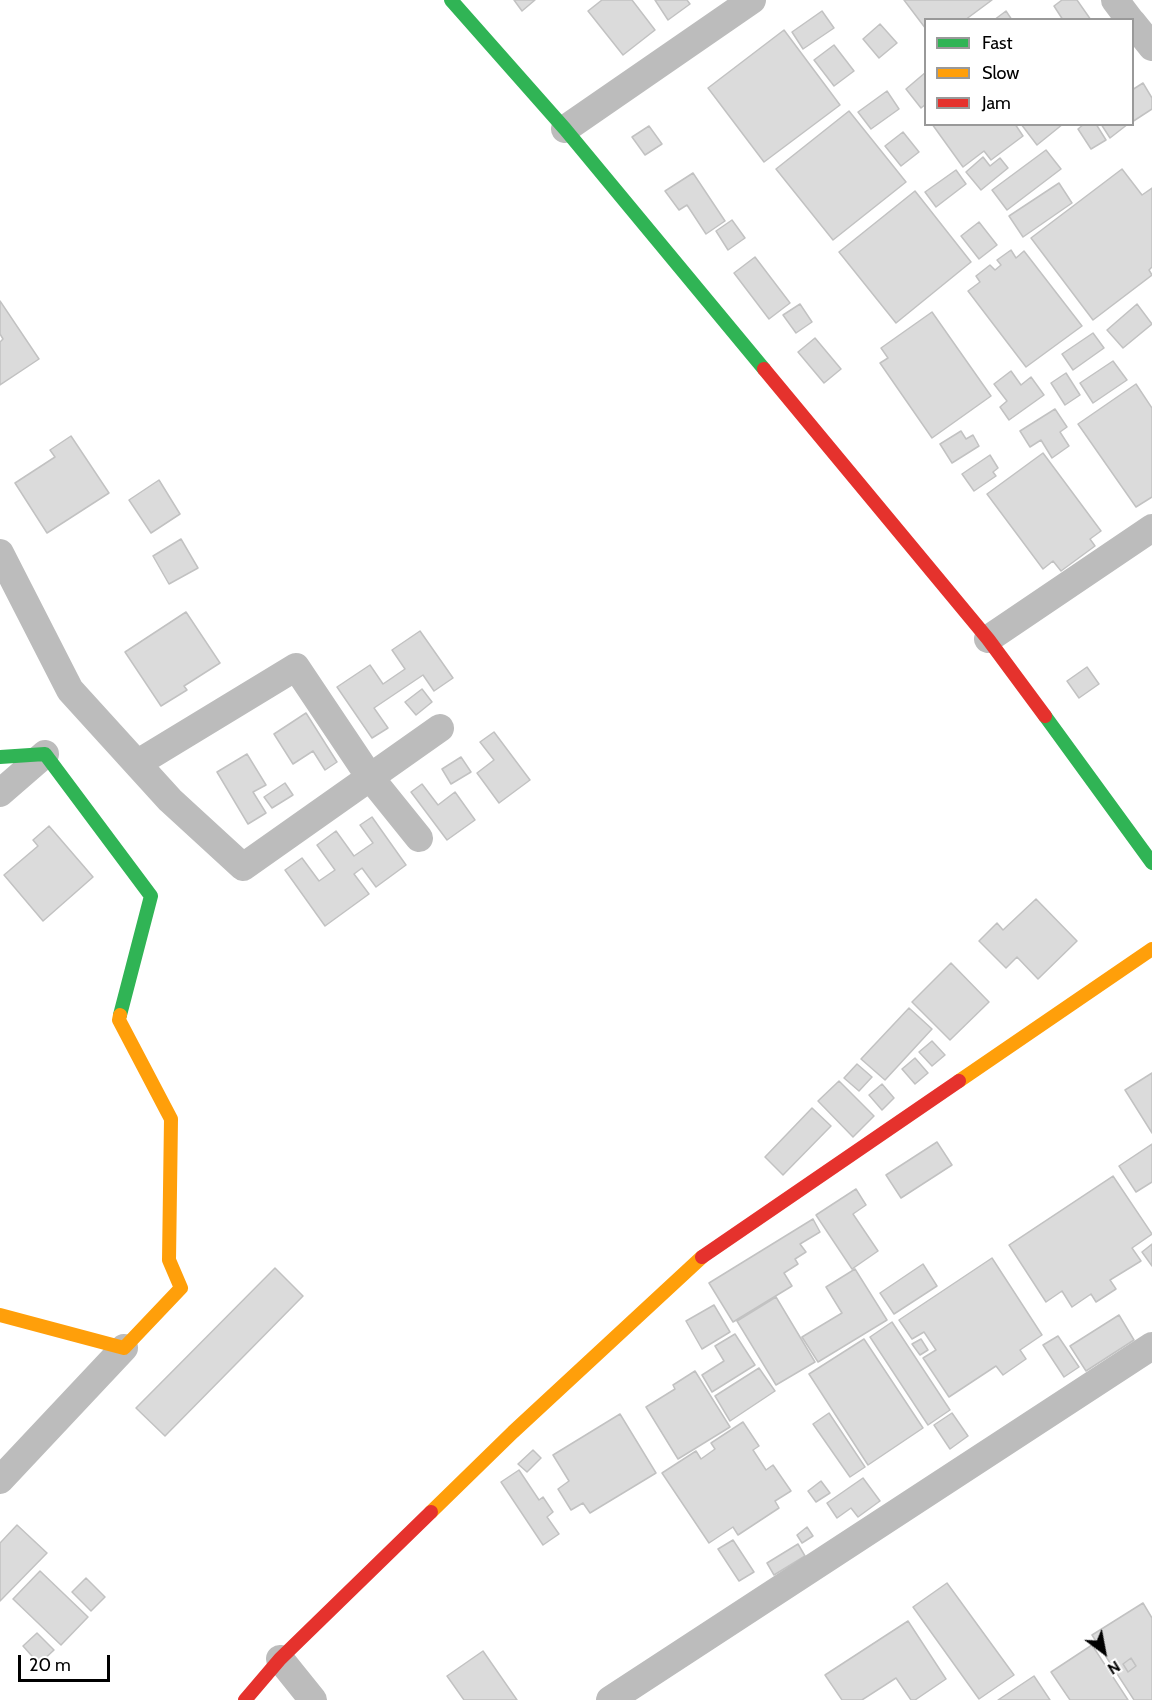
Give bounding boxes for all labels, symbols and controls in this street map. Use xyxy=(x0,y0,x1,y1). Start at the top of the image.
legend xyxy=(924,18,1134,126)
text: Fast xyxy=(982,32,1013,54)
text: Slow xyxy=(982,62,1019,84)
text: Jam xyxy=(982,92,1011,114)
north arrow xyxy=(1074,1622,1134,1682)
scale bar xyxy=(21,1643,112,1681)
text: 20 m xyxy=(29,1654,71,1676)
text: N xyxy=(1104,1657,1124,1679)

